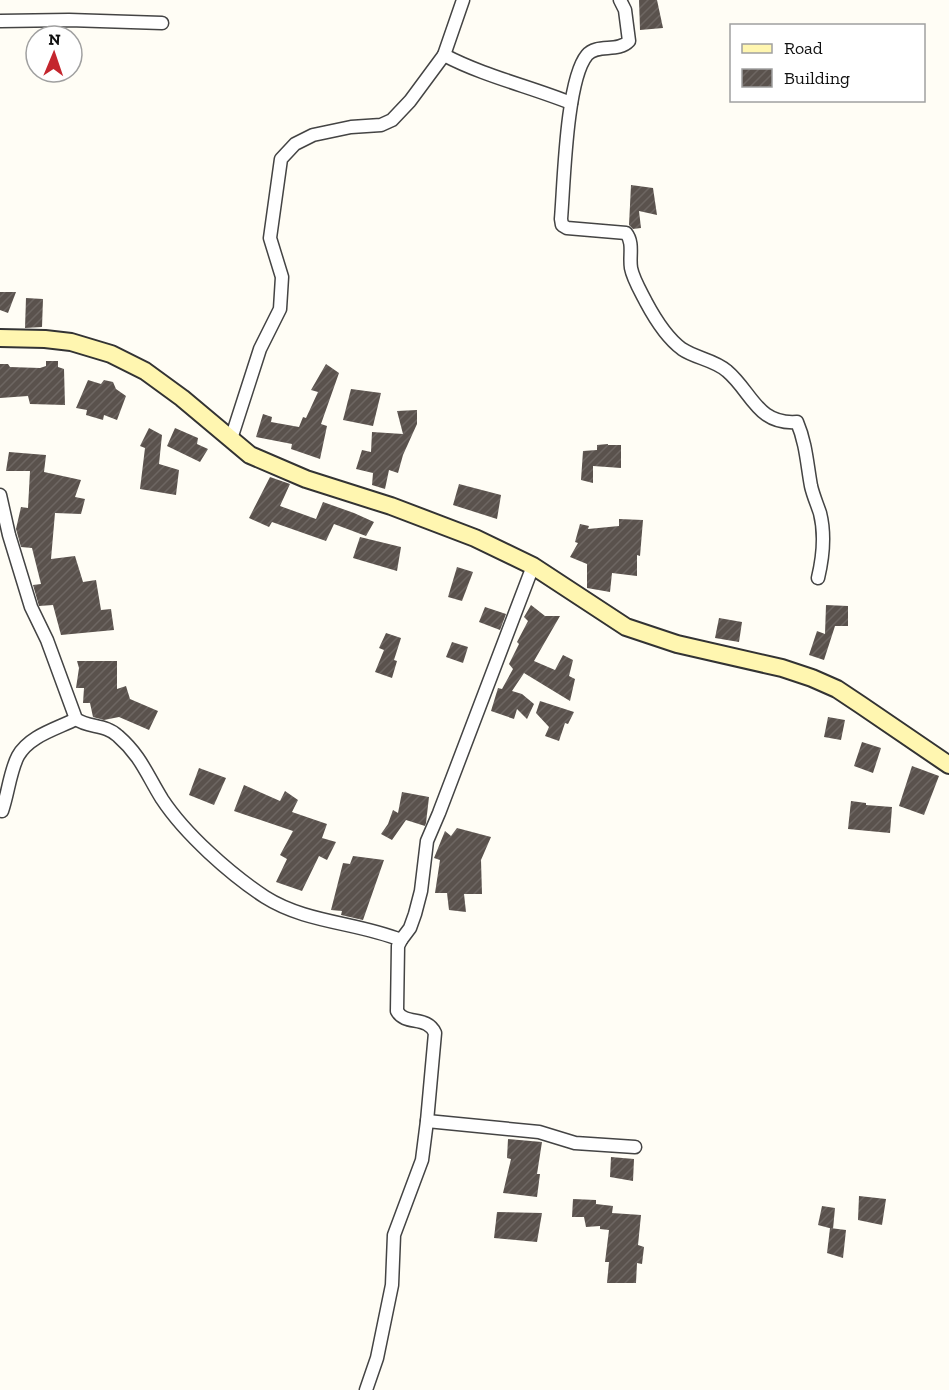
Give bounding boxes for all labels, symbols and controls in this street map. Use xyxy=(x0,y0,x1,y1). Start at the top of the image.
north arrow xyxy=(24,24,84,84)
legend xyxy=(730,24,925,102)
text: N xyxy=(48,30,61,49)
text: Road xyxy=(784,37,823,59)
text: Building xyxy=(784,67,850,89)

